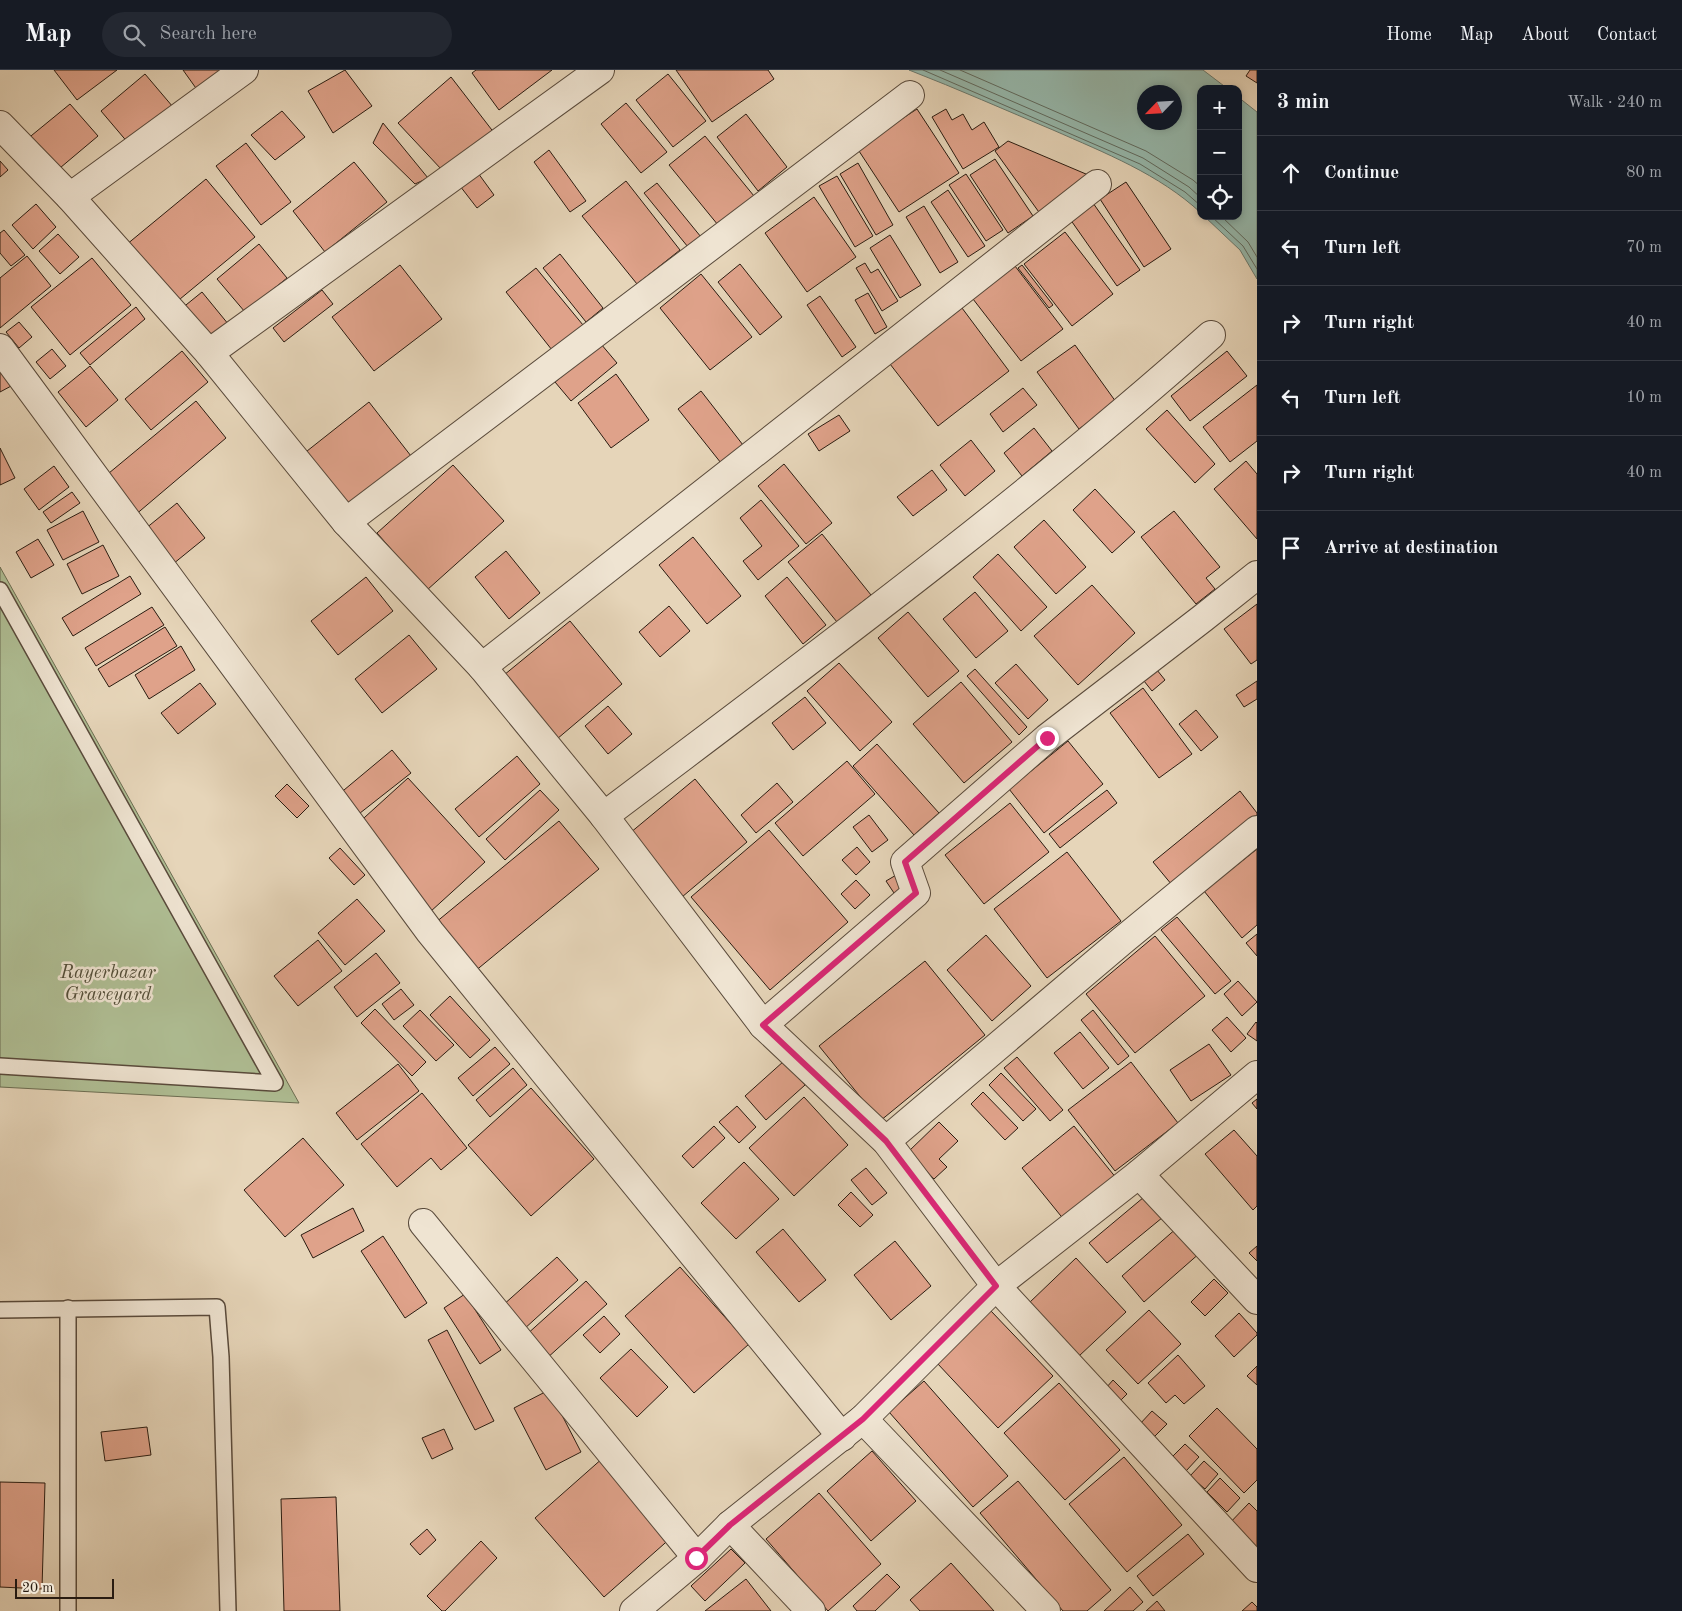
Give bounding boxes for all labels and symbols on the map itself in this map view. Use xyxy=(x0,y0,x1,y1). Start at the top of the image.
north arrow xyxy=(1137,85,1182,130)
route end xyxy=(1036,727,1059,750)
park label: Rayerbazar Graveyard xyxy=(59,964,157,1005)
route start xyxy=(685,1547,708,1570)
scale bar xyxy=(15,1576,114,1599)

